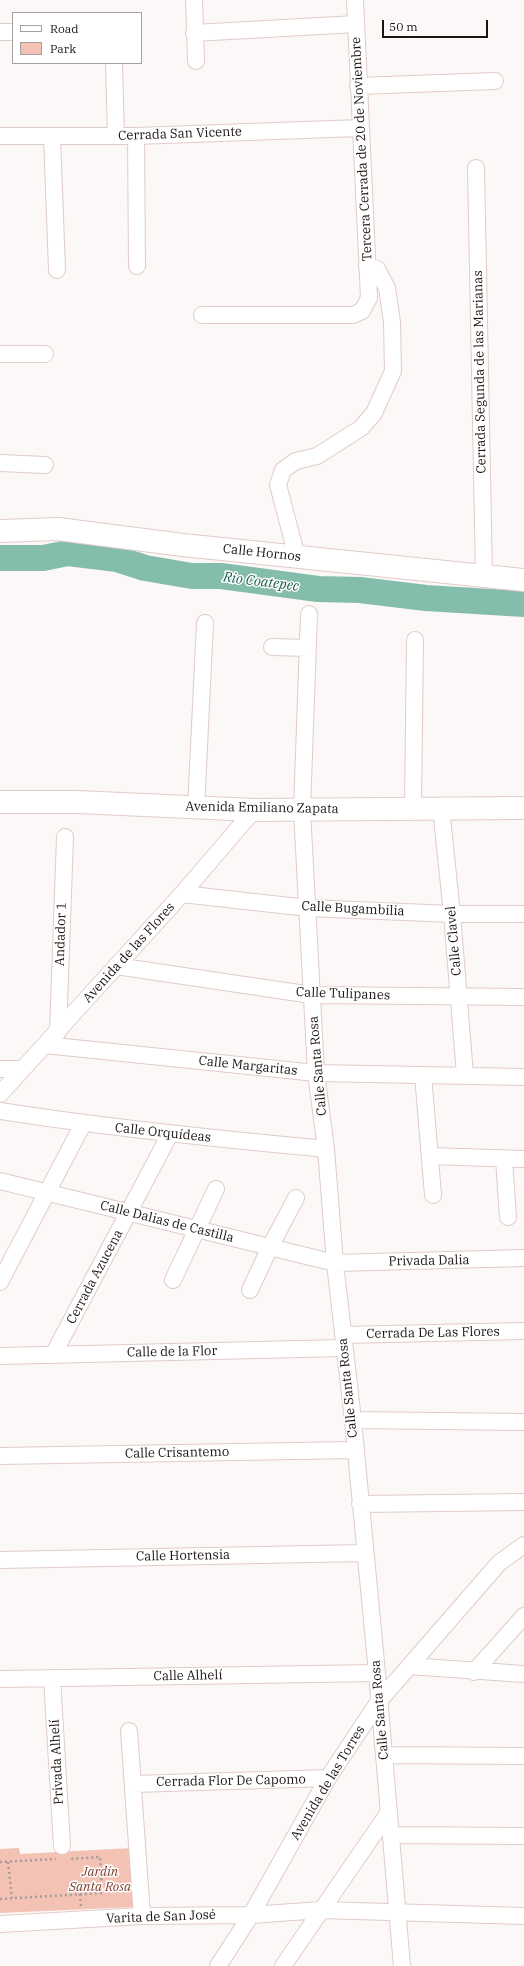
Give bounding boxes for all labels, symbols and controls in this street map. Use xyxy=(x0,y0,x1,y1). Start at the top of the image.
legend xyxy=(12,12,142,64)
scale bar xyxy=(384,12,490,38)
text: 50 m xyxy=(389,19,418,34)
text: Road xyxy=(50,21,79,36)
street label: Tercera Cerrada de 20 de Noviembre xyxy=(348,37,376,261)
text: Park xyxy=(50,41,76,56)
street label: Cerrada San Vicente xyxy=(118,124,242,144)
street label: Cerrada Segunda de las Marianas xyxy=(470,270,490,474)
street label: Calle Hornos xyxy=(222,541,302,565)
water label: Rio Coatepec xyxy=(222,569,300,595)
street label: Avenida Emiliano Zapata xyxy=(185,799,339,817)
street label: Calle Bugambilia xyxy=(301,899,405,919)
street label: Avenida de las Flores xyxy=(80,900,178,1006)
street label: Andador 1 xyxy=(52,902,70,966)
street label: Calle Clavel xyxy=(443,905,465,977)
street label: Calle Tulipanes xyxy=(296,985,390,1003)
street label: Calle Santa Rosa xyxy=(306,1015,330,1117)
street label: Calle Margaritas xyxy=(198,1053,298,1079)
street label: Calle Orquídeas xyxy=(114,1120,212,1146)
street label: Calle Dalias de Castilla xyxy=(99,1198,235,1246)
street label: Cerrada Azucena xyxy=(64,1227,126,1327)
street label: Privada Dalia xyxy=(388,1252,470,1270)
street label: Cerrada De Las Flores xyxy=(366,1324,500,1342)
street label: Calle Santa Rosa xyxy=(335,1337,361,1439)
street label: Calle de la Flor xyxy=(127,1343,217,1361)
street label: Calle Crisantemo xyxy=(125,1444,229,1462)
street label: Calle Hortensia xyxy=(136,1547,230,1565)
street label: Calle Santa Rosa xyxy=(368,1659,392,1761)
street label: Calle Alhelí xyxy=(153,1668,223,1684)
street label: Privada Alhelí xyxy=(47,1719,67,1805)
street label: Avenida de las Torres xyxy=(288,1723,368,1843)
street label: Cerrada Flor De Capomo xyxy=(156,1772,306,1790)
park label: Jardín Santa Rosa xyxy=(69,1864,131,1895)
street label: Varita de San José xyxy=(106,1907,216,1927)

